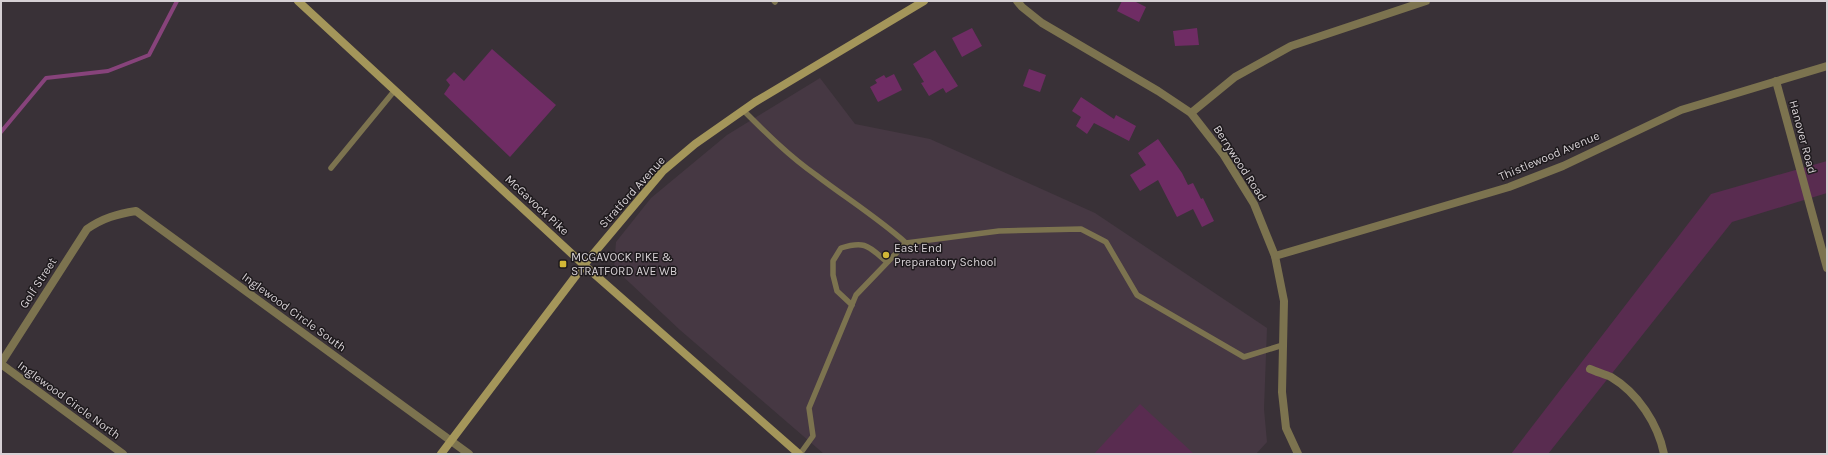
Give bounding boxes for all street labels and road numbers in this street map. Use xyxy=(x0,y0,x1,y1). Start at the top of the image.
street label: Hanover Road xyxy=(1786,99,1820,175)
street label: Berrywood Road xyxy=(1210,123,1270,203)
street label: Thistlewood Avenue xyxy=(1496,128,1602,184)
street label: Stratford Avenue xyxy=(596,153,668,231)
street label: McGavock Pike xyxy=(502,172,572,238)
street label: Golf Street xyxy=(16,255,60,311)
street label: Inglewood Circle South xyxy=(239,269,349,355)
street label: Inglewood Circle North xyxy=(15,358,123,442)

